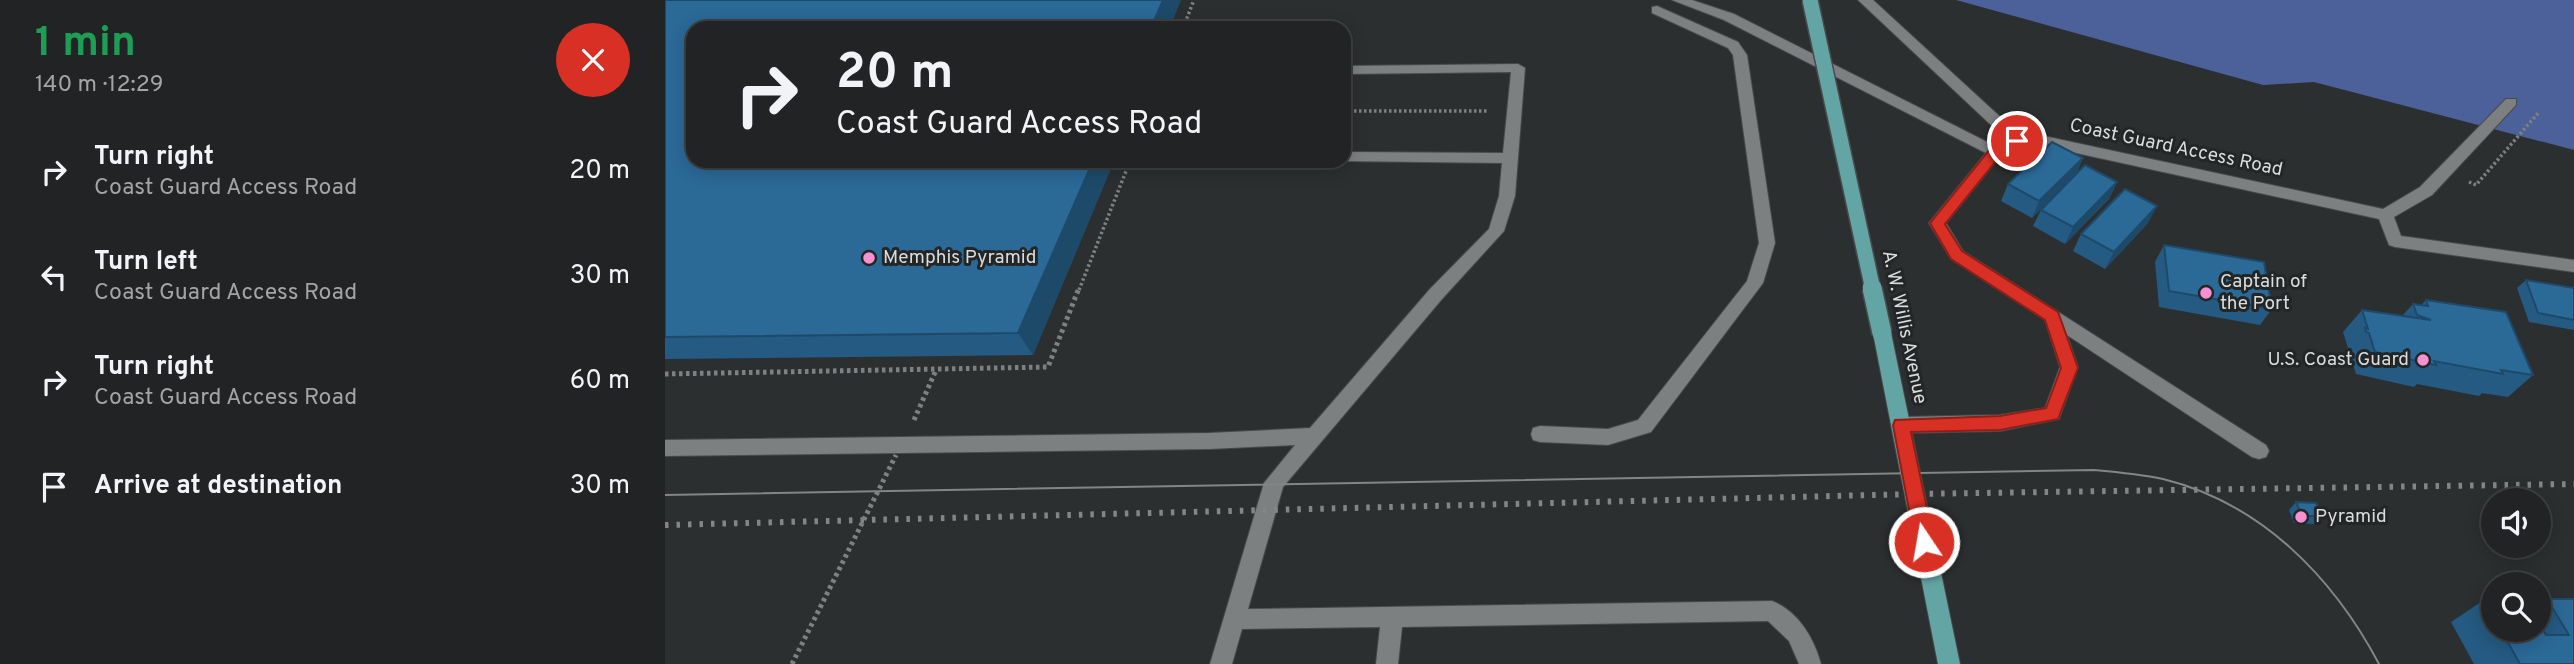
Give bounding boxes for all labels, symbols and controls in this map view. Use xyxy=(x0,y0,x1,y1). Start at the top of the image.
text: 1 min xyxy=(35,18,136,71)
button: close xyxy=(556,23,630,97)
text: 20 m xyxy=(836,44,953,106)
icon: right xyxy=(721,49,812,140)
text: 140 m · 12:29 xyxy=(35,71,164,100)
text: Coast Guard Access Road xyxy=(836,105,1202,145)
pin xyxy=(1987,111,2047,171)
street label: Coast Guard Access Road xyxy=(2067,114,2285,182)
icon: arrive xyxy=(1998,122,2036,160)
text: Turn right xyxy=(94,141,214,174)
icon: right xyxy=(35,153,73,191)
text: 20 m xyxy=(569,155,630,188)
text: Coast Guard Access Road xyxy=(94,174,357,203)
text: Turn left xyxy=(94,246,198,279)
place label: Memphis Pyramid xyxy=(883,246,1036,270)
street label: A. W. Willis Avenue xyxy=(1876,248,1932,406)
marker: Memphis Pyramid xyxy=(861,250,877,266)
icon: left xyxy=(35,258,73,296)
text: 30 m xyxy=(570,260,630,293)
place label: Captain of the Port xyxy=(2220,270,2307,316)
text: Coast Guard Access Road xyxy=(94,279,357,308)
marker: Captain of the Port xyxy=(2198,285,2214,301)
place label: U.S. Coast Guard xyxy=(2268,348,2409,372)
text: Turn right xyxy=(94,351,214,384)
marker: U.S. Coast Guard xyxy=(2415,352,2431,368)
icon: right xyxy=(35,363,73,401)
text: 60 m xyxy=(570,365,630,398)
text: Coast Guard Access Road xyxy=(94,384,357,413)
icon: arrive xyxy=(35,468,73,506)
text: Arrive at destination xyxy=(94,470,342,503)
text: 30 m xyxy=(570,470,630,503)
map controls xyxy=(2481,488,2551,642)
button: sound xyxy=(2481,488,2551,558)
position arrow xyxy=(1887,505,1961,579)
place label: Pyramid xyxy=(2315,505,2387,529)
marker: Pyramid xyxy=(2293,509,2309,525)
button: search xyxy=(2481,572,2551,642)

